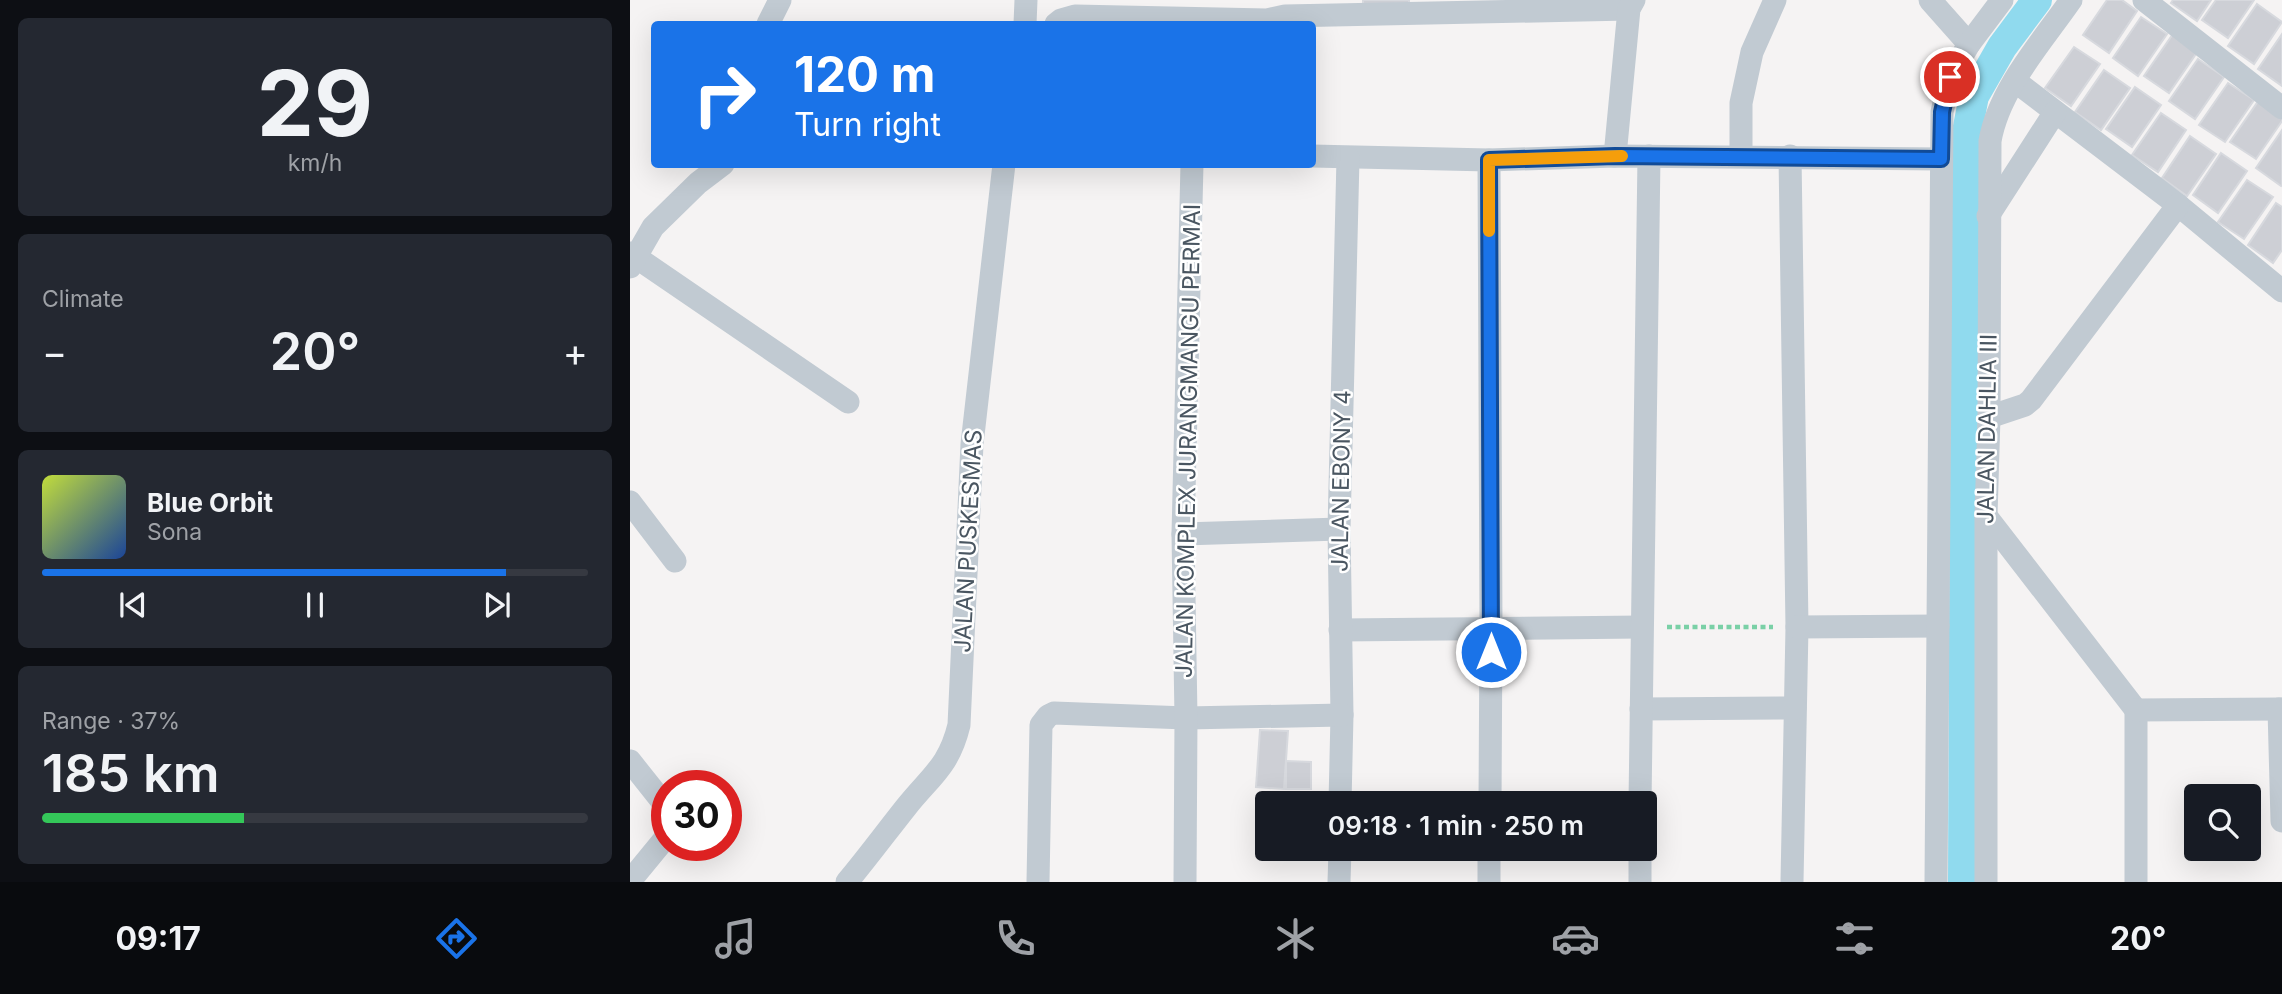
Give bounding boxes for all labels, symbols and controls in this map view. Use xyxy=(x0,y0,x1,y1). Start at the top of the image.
text: 120 m xyxy=(794,45,935,104)
pin xyxy=(1920,47,1980,107)
text: 29 xyxy=(257,48,373,158)
icon: right xyxy=(679,49,770,140)
icon: arrive xyxy=(1931,58,1969,96)
text: Turn right xyxy=(794,105,941,144)
text: km/h xyxy=(288,149,342,177)
street label: JALAN KOMPLEX JURANGMANGU PERMAI xyxy=(1170,204,1206,678)
text: Climate xyxy=(42,285,124,313)
text: 20° xyxy=(270,320,360,383)
text: − xyxy=(42,329,67,375)
text: + xyxy=(563,329,588,375)
street label: JALAN DAHLIA III xyxy=(1971,334,2003,524)
street label: JALAN EBONY 4 xyxy=(1325,390,1357,572)
street label: JALAN PUSKESMAS xyxy=(948,429,988,653)
text: Blue Orbit xyxy=(147,487,273,518)
text: Sona xyxy=(147,518,202,546)
icon: previous xyxy=(114,586,152,624)
icon: pause xyxy=(296,586,334,624)
icon: next xyxy=(478,586,516,624)
position arrow xyxy=(1454,615,1528,689)
text: Range · 37% xyxy=(42,707,180,735)
text: 185 km xyxy=(42,742,220,805)
speed limit sign: 30 xyxy=(651,770,742,861)
map controls xyxy=(2184,784,2261,861)
button: search xyxy=(2184,784,2261,861)
text: 09:18 · 1 min · 250 m xyxy=(1328,810,1584,841)
icon: directions xyxy=(432,914,481,963)
icon: music xyxy=(711,914,760,963)
icon: phone xyxy=(991,914,1040,963)
icon: climate xyxy=(1271,914,1320,963)
icon: car xyxy=(1551,914,1600,963)
icon: filters xyxy=(1830,914,1879,963)
text: 09:17 xyxy=(115,919,201,958)
text: 20° xyxy=(2110,919,2167,958)

